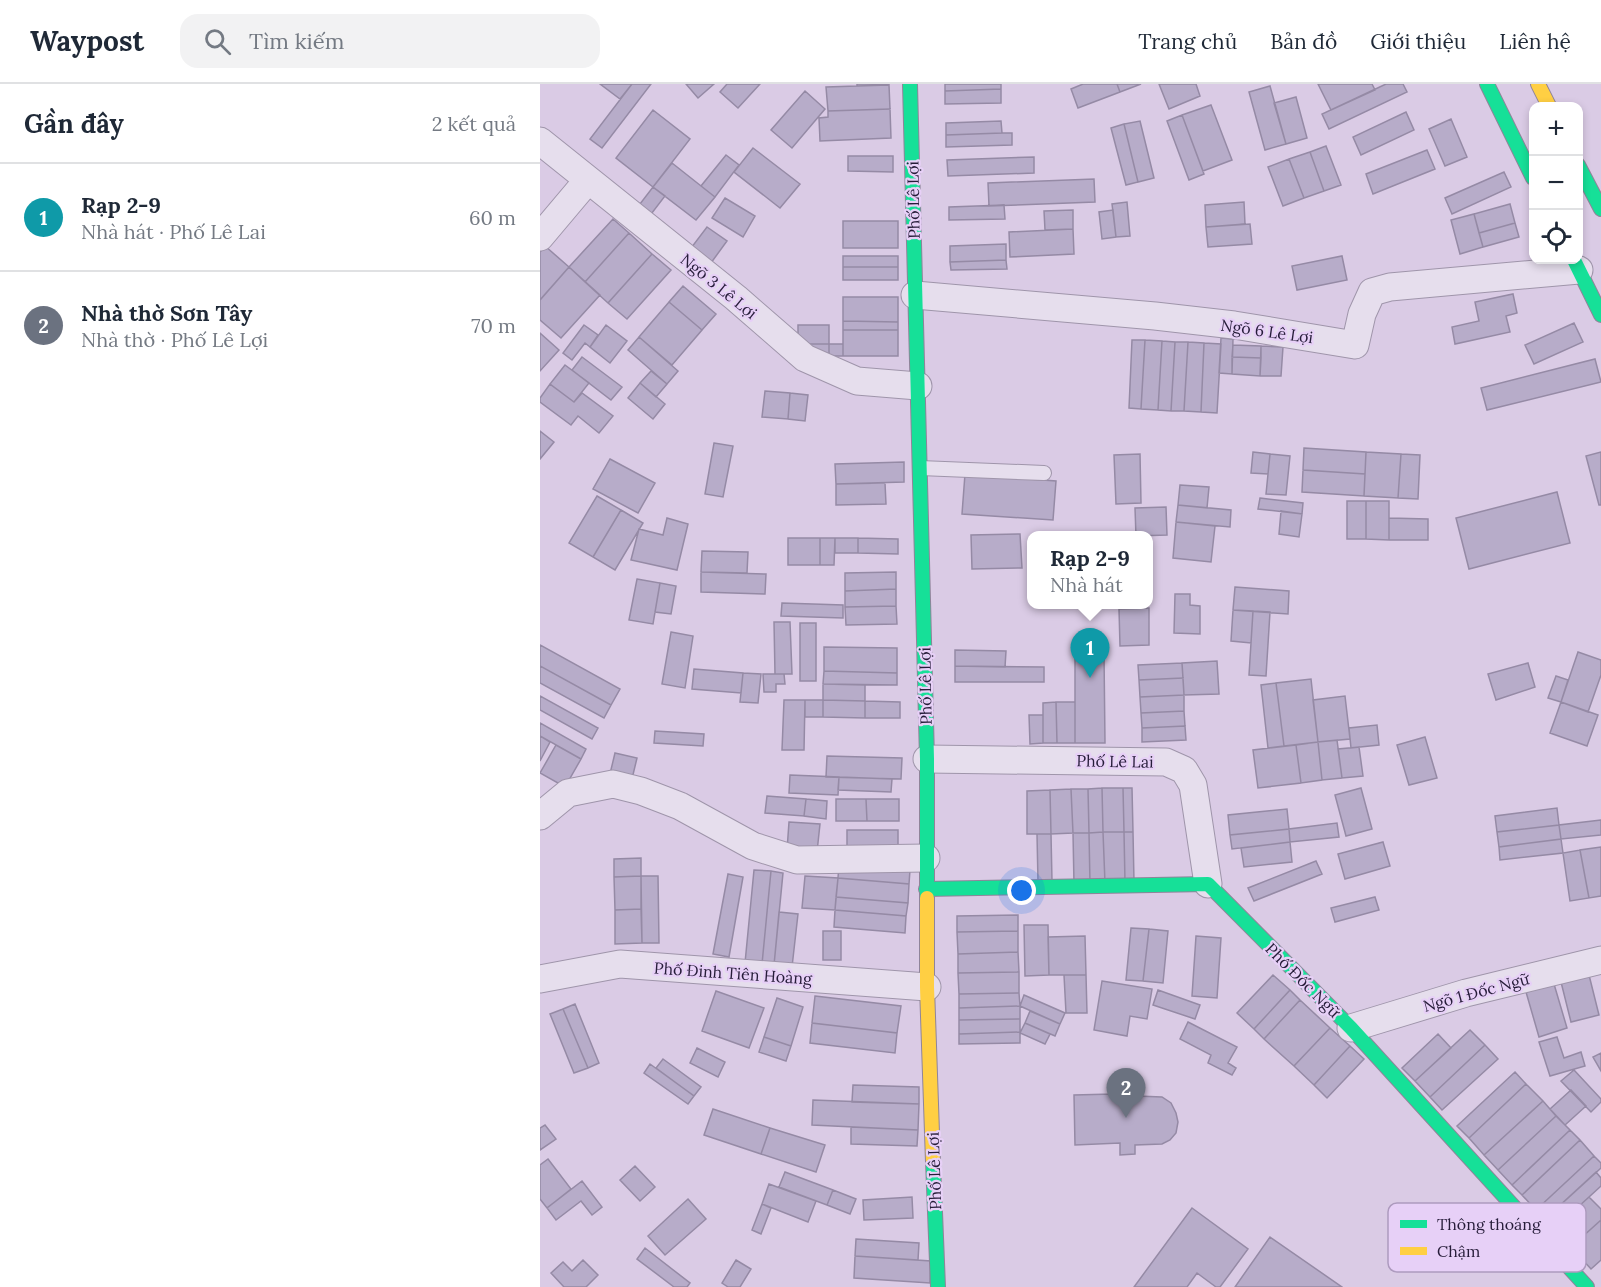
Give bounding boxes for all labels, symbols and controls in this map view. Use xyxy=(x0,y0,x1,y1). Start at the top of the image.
search box xyxy=(180,14,600,68)
text: Waypost xyxy=(30,23,144,59)
icon: search xyxy=(201,25,234,58)
text: Tìm kiếm xyxy=(249,27,344,55)
text: Trang chủ xyxy=(1138,28,1237,55)
text: Bản đồ xyxy=(1270,28,1337,55)
text: Giới thiệu xyxy=(1370,28,1466,55)
text: Liên hệ xyxy=(1499,28,1571,55)
map controls xyxy=(1529,102,1583,264)
button: + xyxy=(1529,102,1583,156)
text: Gần đây xyxy=(24,107,124,140)
text: 2 kết quả xyxy=(432,111,516,136)
button: − xyxy=(1529,156,1583,210)
street label: Phố Lê Lợi xyxy=(902,161,924,239)
text: Rạp 2-9 xyxy=(81,191,161,219)
text: 1 xyxy=(39,205,48,230)
text: 60 m xyxy=(469,205,516,230)
button: locate xyxy=(1529,210,1583,264)
text: Nhà hát · Phố Lê Lai xyxy=(81,219,266,244)
street label: Ngõ 3 Lê Lợi xyxy=(677,249,761,323)
text: Nhà thờ Sơn Tây xyxy=(81,299,252,327)
text: 2 xyxy=(38,313,49,338)
text: 70 m xyxy=(471,313,516,338)
street label: Ngõ 6 Lê Lợi xyxy=(1219,315,1315,347)
text: Nhà thờ · Phố Lê Lợi xyxy=(81,327,268,352)
popup xyxy=(1027,531,1153,609)
text: Rạp 2-9 xyxy=(1050,544,1130,572)
text: Nhà hát xyxy=(1050,572,1123,597)
pin: 1 xyxy=(1070,628,1110,678)
street label: Phố Lê Lợi xyxy=(914,647,936,725)
street label: Phố Lê Lai xyxy=(1076,750,1154,772)
your location xyxy=(1007,876,1036,905)
street label: Phố Đốc Ngữ xyxy=(1262,939,1345,1022)
street label: Phố Đinh Tiên Hoàng xyxy=(653,958,814,989)
street label: Ngõ 1 Đốc Ngữ xyxy=(1421,968,1533,1016)
pin: 2 xyxy=(1106,1068,1146,1118)
street label: Phố Lê Lợi xyxy=(923,1132,945,1210)
legend xyxy=(1388,1203,1586,1272)
text: Thông thoáng xyxy=(1437,1214,1542,1234)
text: Chậm xyxy=(1437,1241,1480,1261)

